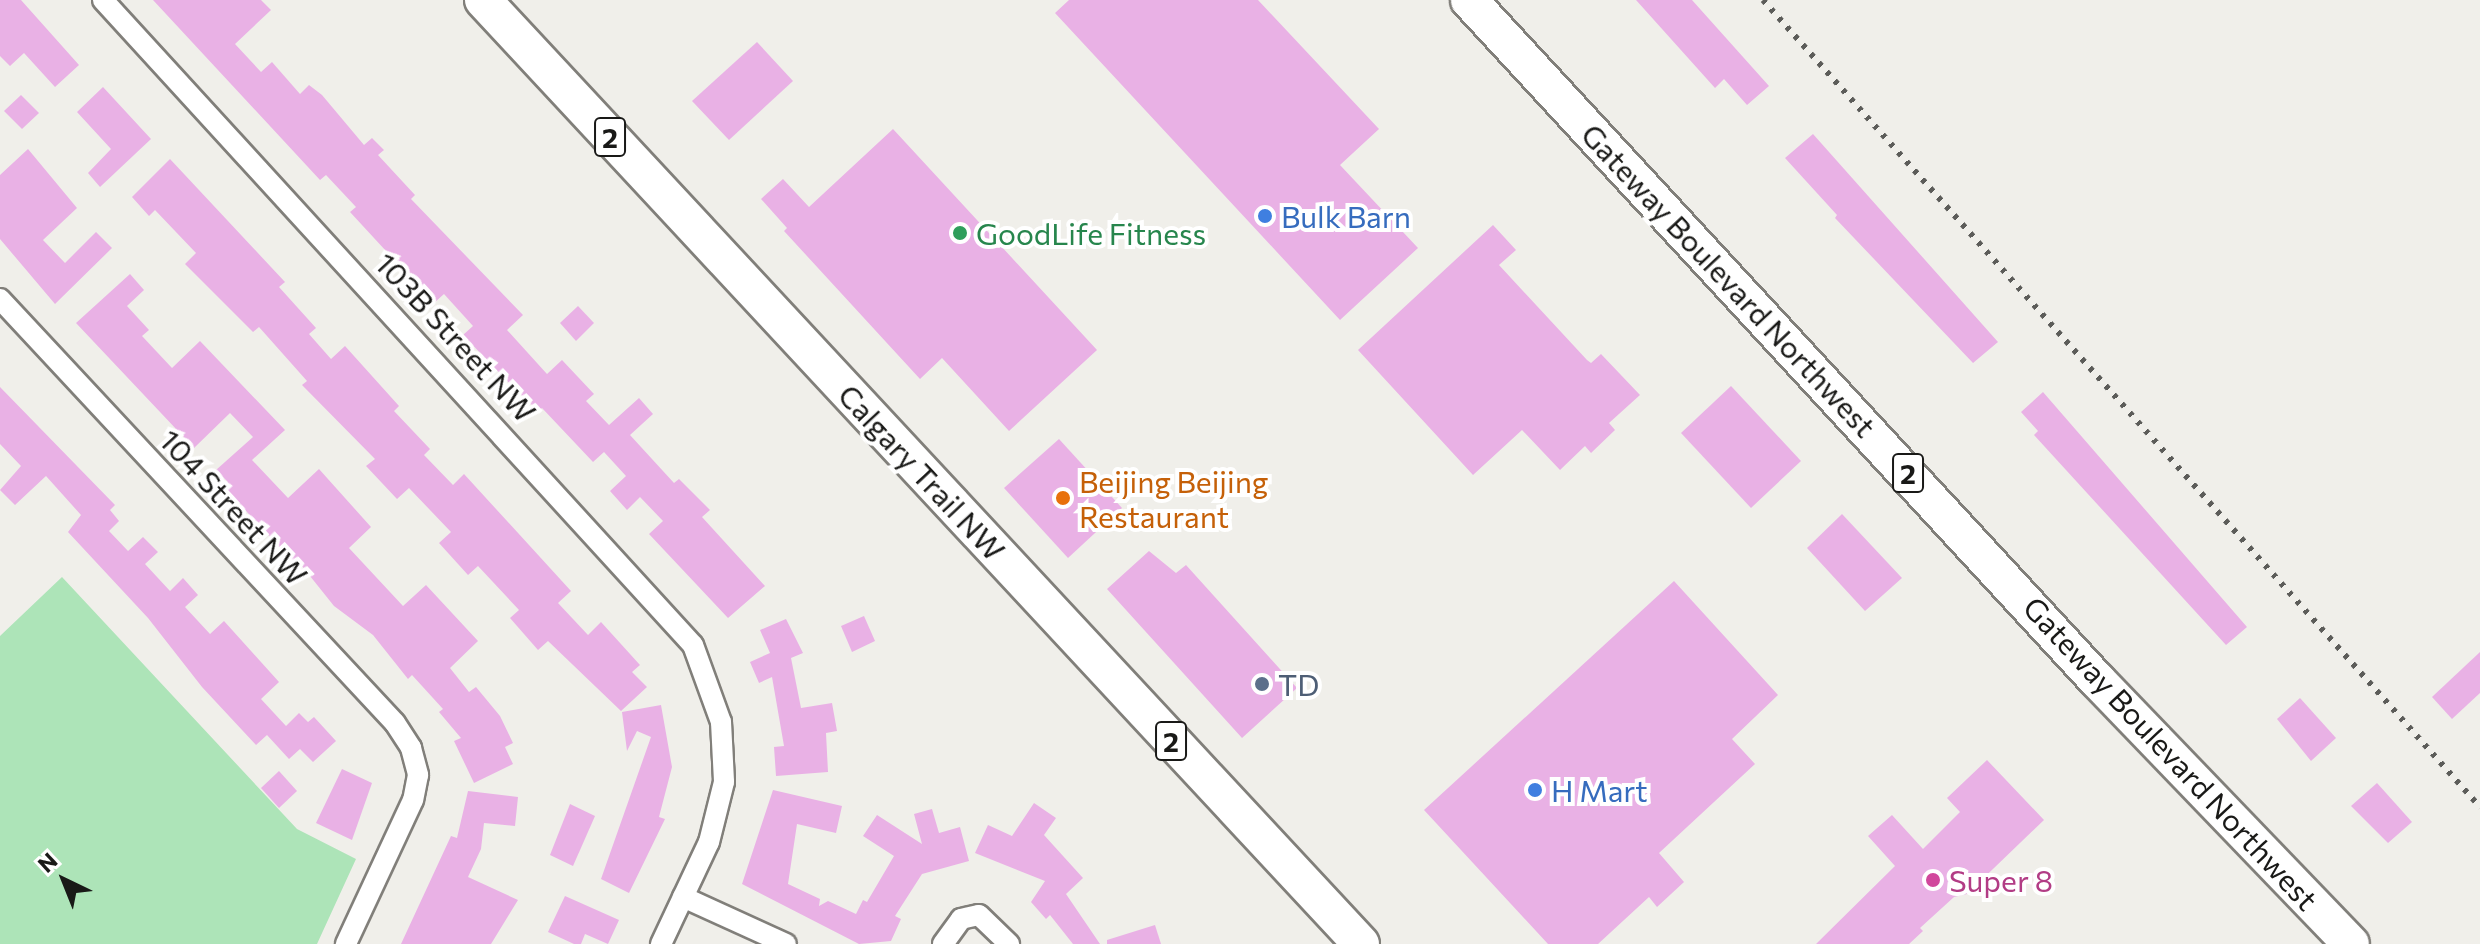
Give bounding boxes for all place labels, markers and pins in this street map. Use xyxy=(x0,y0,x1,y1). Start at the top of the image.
place label: Bulk Barn xyxy=(1281,198,1411,234)
marker: Bulk Barn xyxy=(1256,207,1274,225)
place label: GoodLife Fitness xyxy=(976,215,1206,251)
marker: GoodLife Fitness xyxy=(951,224,969,242)
place label: Beijing Beijing Restaurant xyxy=(1079,463,1268,534)
marker: Beijing Beijing Restaurant xyxy=(1054,489,1072,507)
place label: TD xyxy=(1278,666,1319,702)
marker: TD xyxy=(1253,675,1271,693)
place label: H Mart xyxy=(1551,772,1648,808)
marker: H Mart xyxy=(1526,781,1544,799)
place label: Super 8 xyxy=(1949,862,2053,898)
marker: Super 8 xyxy=(1924,871,1942,889)

